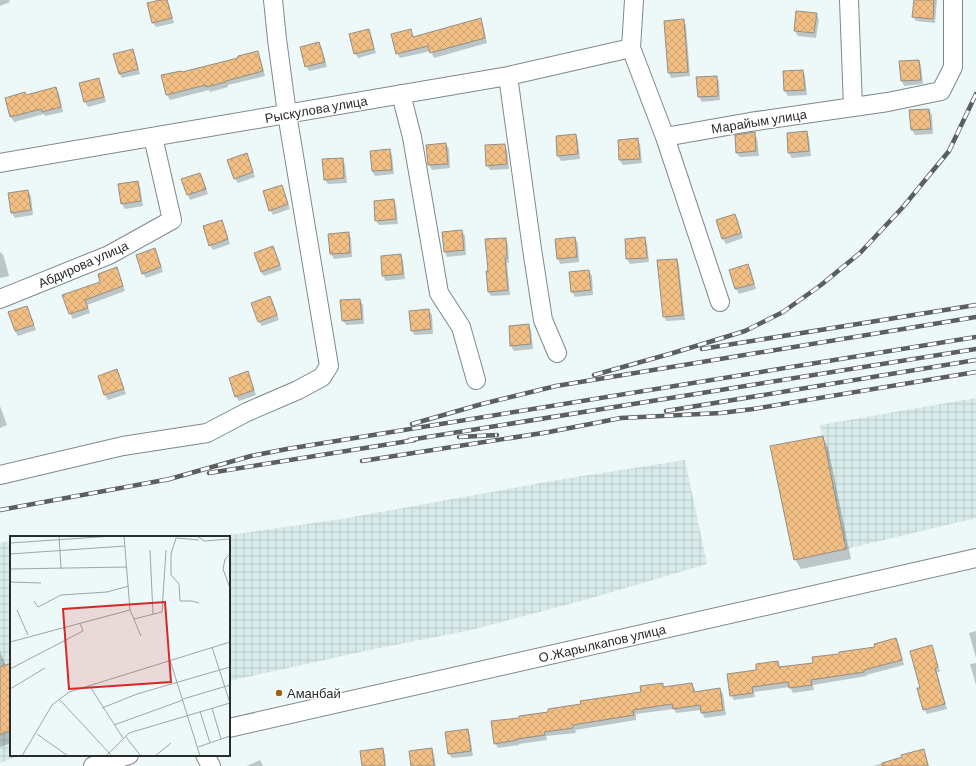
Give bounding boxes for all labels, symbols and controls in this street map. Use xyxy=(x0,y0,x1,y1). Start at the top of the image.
street label: Рыскулова улица xyxy=(263,92,369,126)
street label: Марайым улица xyxy=(710,105,809,136)
street label: Абдирова улица xyxy=(35,237,131,291)
inset map xyxy=(10,536,230,756)
street label: О.Жарылкапов улица xyxy=(537,620,668,665)
place label: Аманбай xyxy=(287,685,341,701)
marker: Аманбай xyxy=(274,688,284,698)

